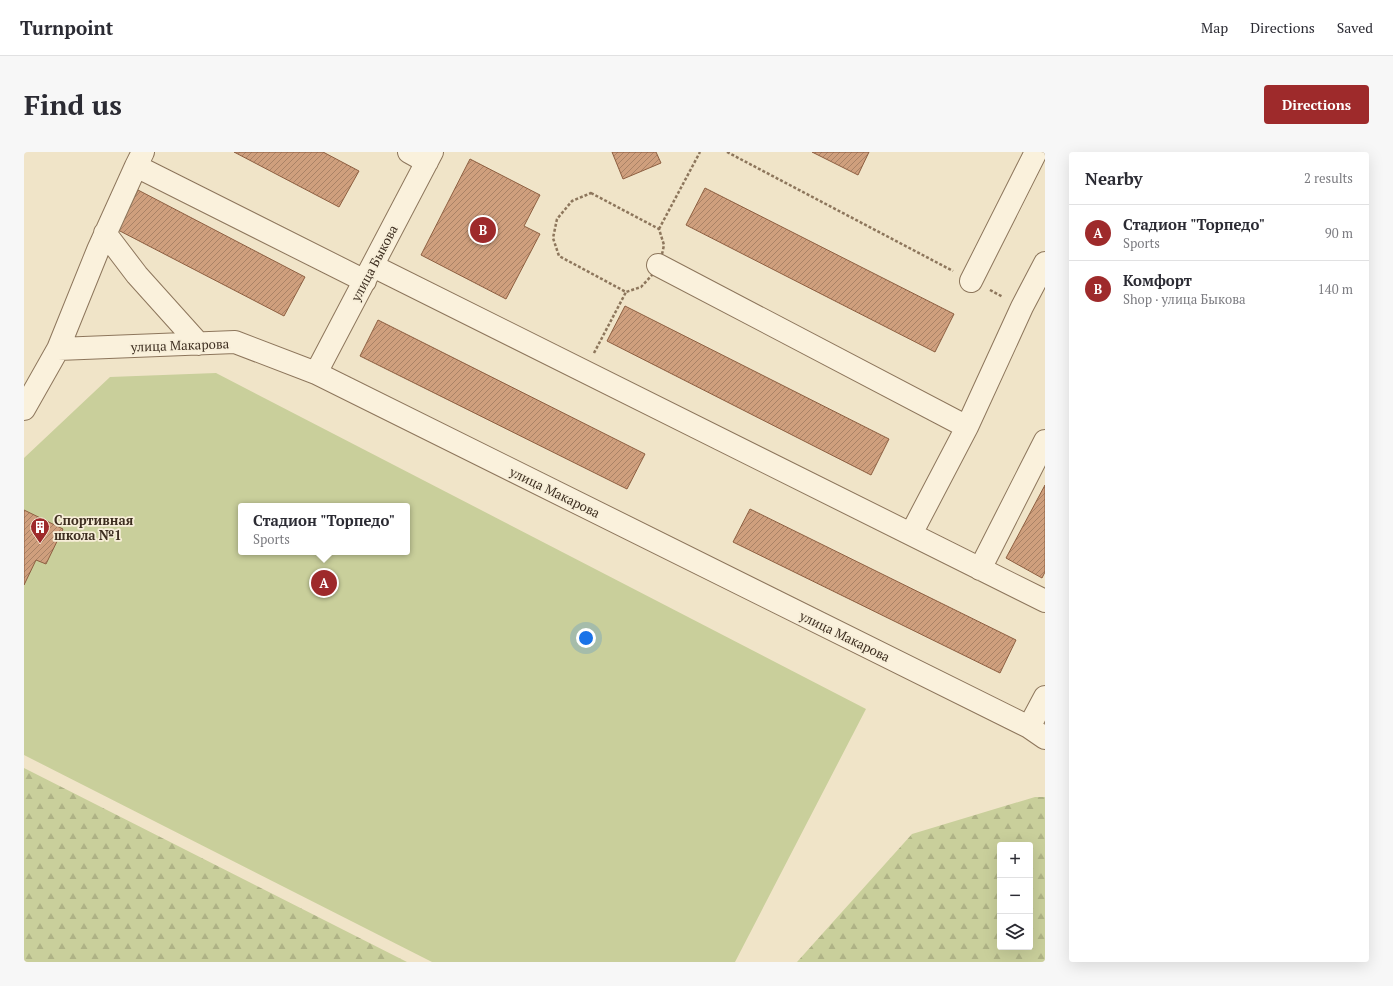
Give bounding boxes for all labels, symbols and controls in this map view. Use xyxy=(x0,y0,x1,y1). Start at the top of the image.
text: Turnpoint xyxy=(20,15,113,40)
text: Map xyxy=(1201,18,1228,37)
text: Directions xyxy=(1250,18,1315,37)
text: Saved xyxy=(1337,18,1373,37)
button: Directions xyxy=(1264,85,1369,124)
text: Find us xyxy=(24,86,122,123)
text: Nearby xyxy=(1085,167,1143,190)
text: 2 results xyxy=(1304,169,1353,187)
text: Стадион "Торпедо" xyxy=(1123,214,1265,234)
pin: B xyxy=(470,215,496,245)
street label: улица Быкова xyxy=(346,221,402,305)
text: A xyxy=(1093,224,1103,242)
text: 90 m xyxy=(1325,224,1353,242)
text: Sports xyxy=(1123,234,1160,252)
text: Комфорт xyxy=(1123,270,1192,290)
text: B xyxy=(1094,280,1102,298)
text: 140 m xyxy=(1318,280,1353,298)
text: Shop · улица Быкова xyxy=(1123,290,1246,308)
street label: улица Макарова xyxy=(130,334,230,356)
street label: улица Макарова xyxy=(506,462,604,522)
popup xyxy=(238,503,410,555)
text: Стадион "Торпедо" xyxy=(253,510,395,530)
place label: Спортивная школа №1 xyxy=(54,511,134,544)
building icon: Спортивная школа №1 xyxy=(29,516,51,544)
text: Sports xyxy=(253,530,290,548)
pin: A xyxy=(311,568,337,598)
street label: улица Макарова xyxy=(796,606,894,666)
your location xyxy=(576,628,596,648)
map controls xyxy=(997,842,1033,950)
button: + xyxy=(997,842,1033,878)
button: − xyxy=(997,878,1033,914)
button: layers xyxy=(997,914,1033,950)

